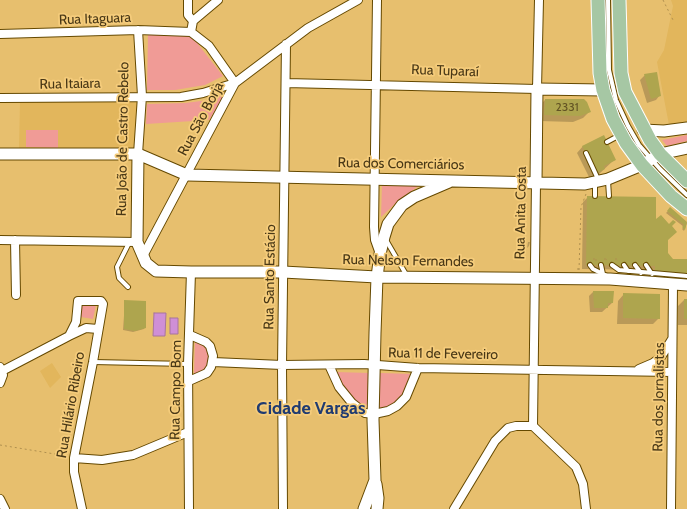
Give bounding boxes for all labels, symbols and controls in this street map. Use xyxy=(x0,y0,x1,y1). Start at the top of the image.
street label: Rua Itaguara xyxy=(59,9,131,29)
street label: Rua Tuparaí xyxy=(411,61,479,81)
street label: Rua João de Castro Rebelo xyxy=(113,62,133,216)
street label: Rua Itaiara xyxy=(39,75,101,93)
street label: Rua São Borja xyxy=(174,79,228,159)
house number: 2331 xyxy=(555,100,579,114)
street label: Rua dos Comerciários xyxy=(338,154,464,174)
street label: Rua Anita Costa xyxy=(512,166,530,260)
street label: Rua Santo Estácio xyxy=(261,224,279,330)
street label: Rua Nelson Fernandes xyxy=(342,251,474,271)
street label: Rua Campo Bom xyxy=(167,340,185,440)
street label: Rua dos Jornalistas xyxy=(650,342,668,452)
street label: Rua 11 de Fevereiro xyxy=(388,345,498,363)
street label: Rua Hilário Ribeiro xyxy=(53,351,89,459)
district label: Cidade Vargas xyxy=(256,398,366,420)

